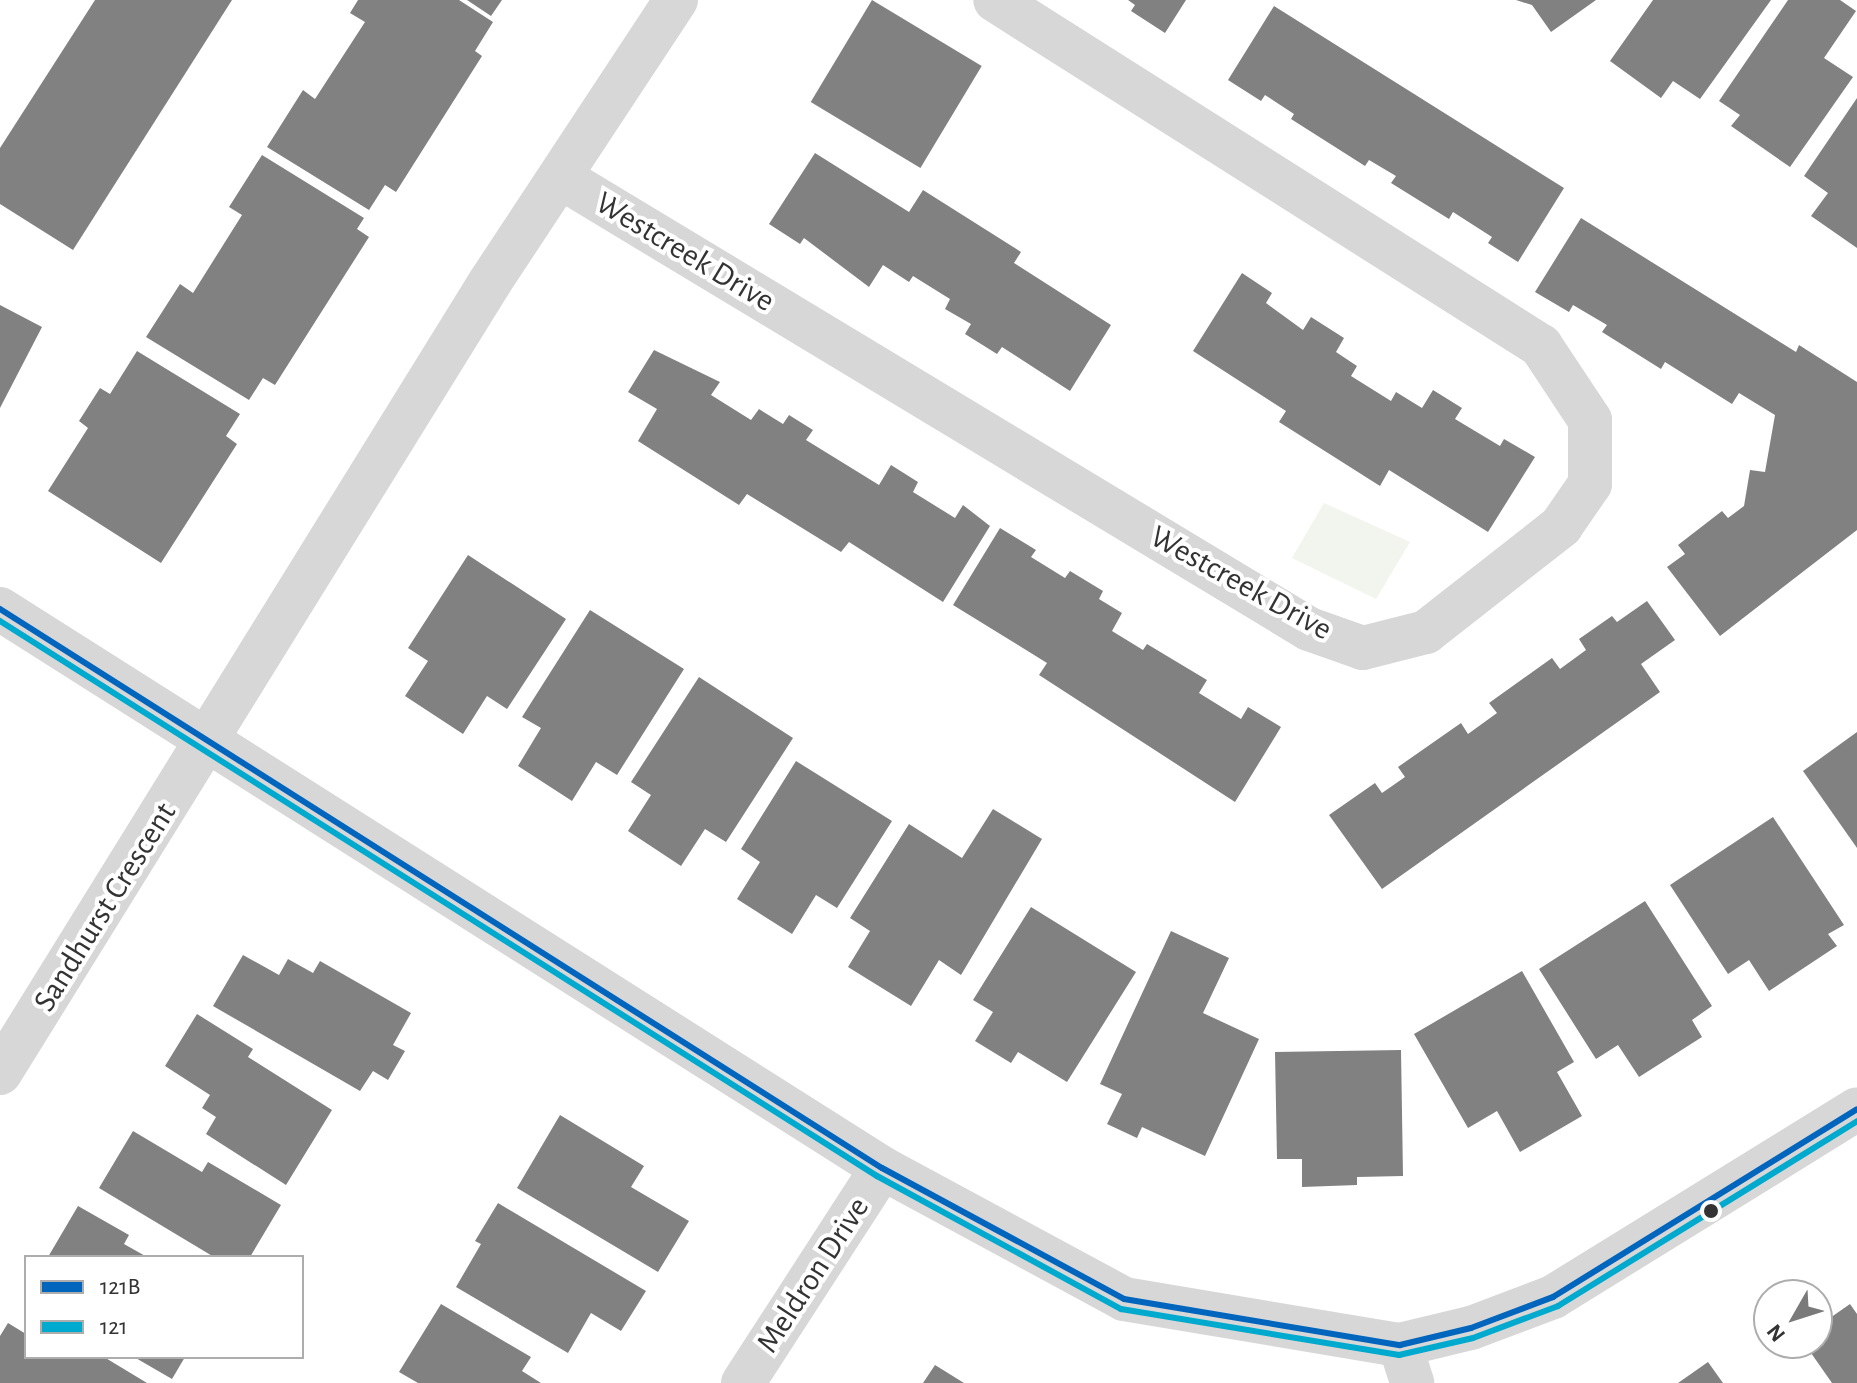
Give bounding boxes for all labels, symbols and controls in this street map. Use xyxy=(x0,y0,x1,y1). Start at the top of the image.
street label: Westcreek Drive xyxy=(589,184,781,320)
street label: Westcreek Drive xyxy=(1143,517,1339,649)
street label: Sandhurst Crescent xyxy=(25,795,185,1019)
street label: Meldron Drive xyxy=(748,1190,878,1360)
unlabelled marker xyxy=(1703,1203,1719,1219)
legend xyxy=(24,1255,304,1359)
text: 121B xyxy=(100,1275,140,1299)
north arrow xyxy=(1753,1279,1833,1359)
text: 121 xyxy=(100,1315,127,1339)
text: N xyxy=(1763,1320,1789,1346)

